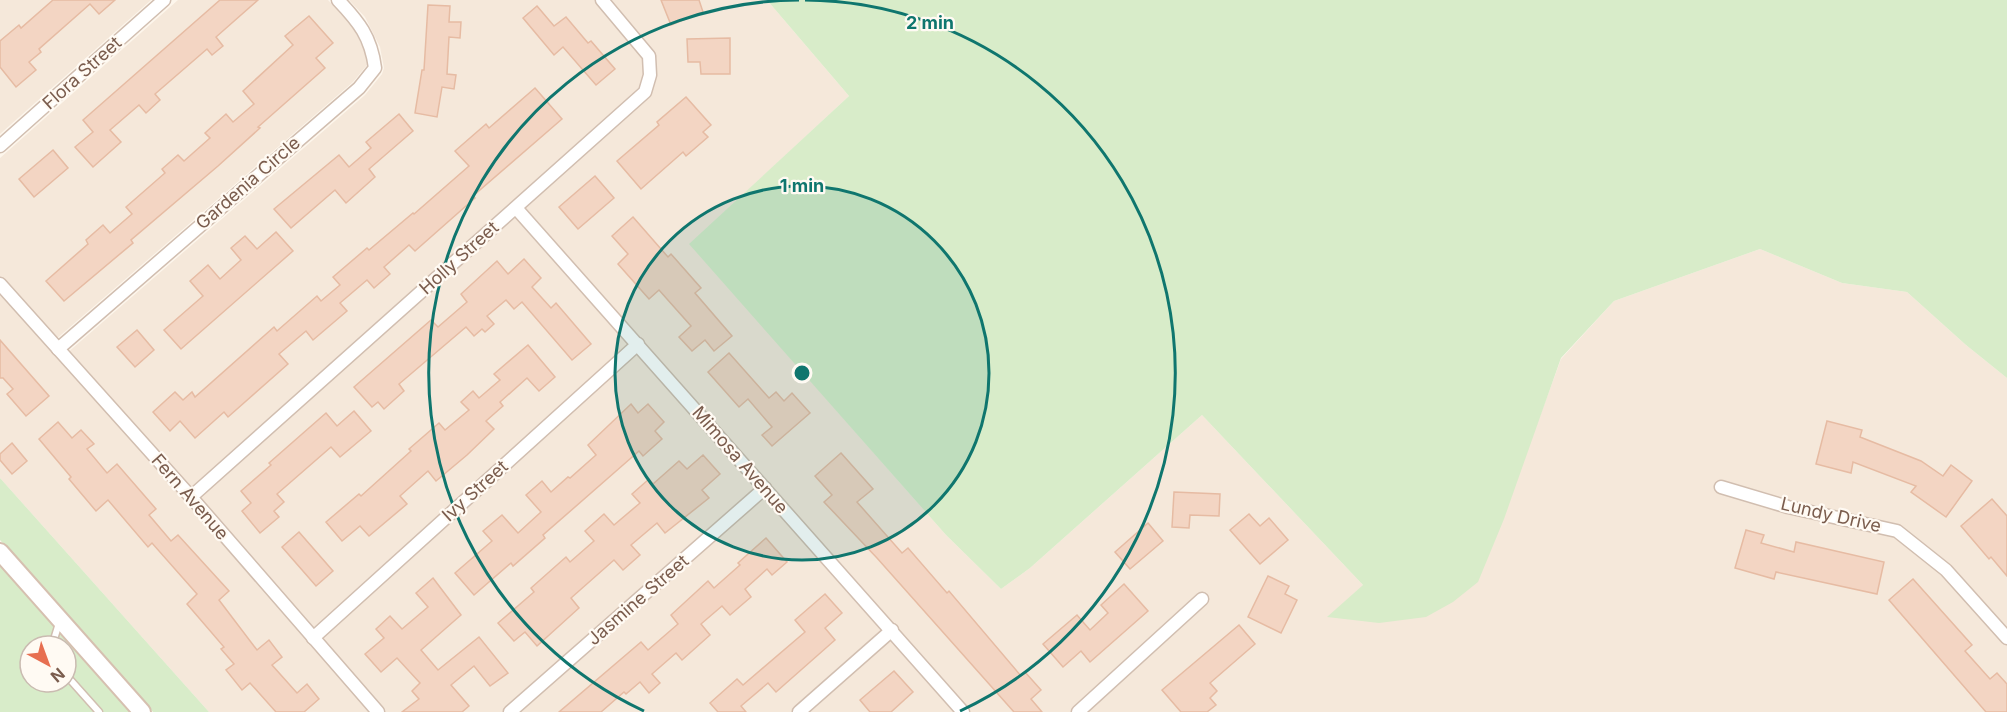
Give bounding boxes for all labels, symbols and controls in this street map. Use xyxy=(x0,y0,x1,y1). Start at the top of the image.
text: 2 min xyxy=(906,12,954,33)
street label: Flora Street xyxy=(38,32,125,113)
street label: Gardenia Circle xyxy=(191,132,304,233)
text: 1 min xyxy=(780,175,824,196)
street label: Holly Street xyxy=(415,217,503,299)
centre of rings xyxy=(792,363,812,383)
street label: Mimosa Avenue xyxy=(688,402,793,518)
street label: Fern Avenue xyxy=(148,450,233,544)
street label: Ivy Street xyxy=(438,456,512,526)
street label: Lundy Drive xyxy=(1779,493,1883,536)
street label: Jasmine Street xyxy=(583,550,693,649)
north arrow xyxy=(18,634,78,694)
text: N xyxy=(47,664,69,687)

